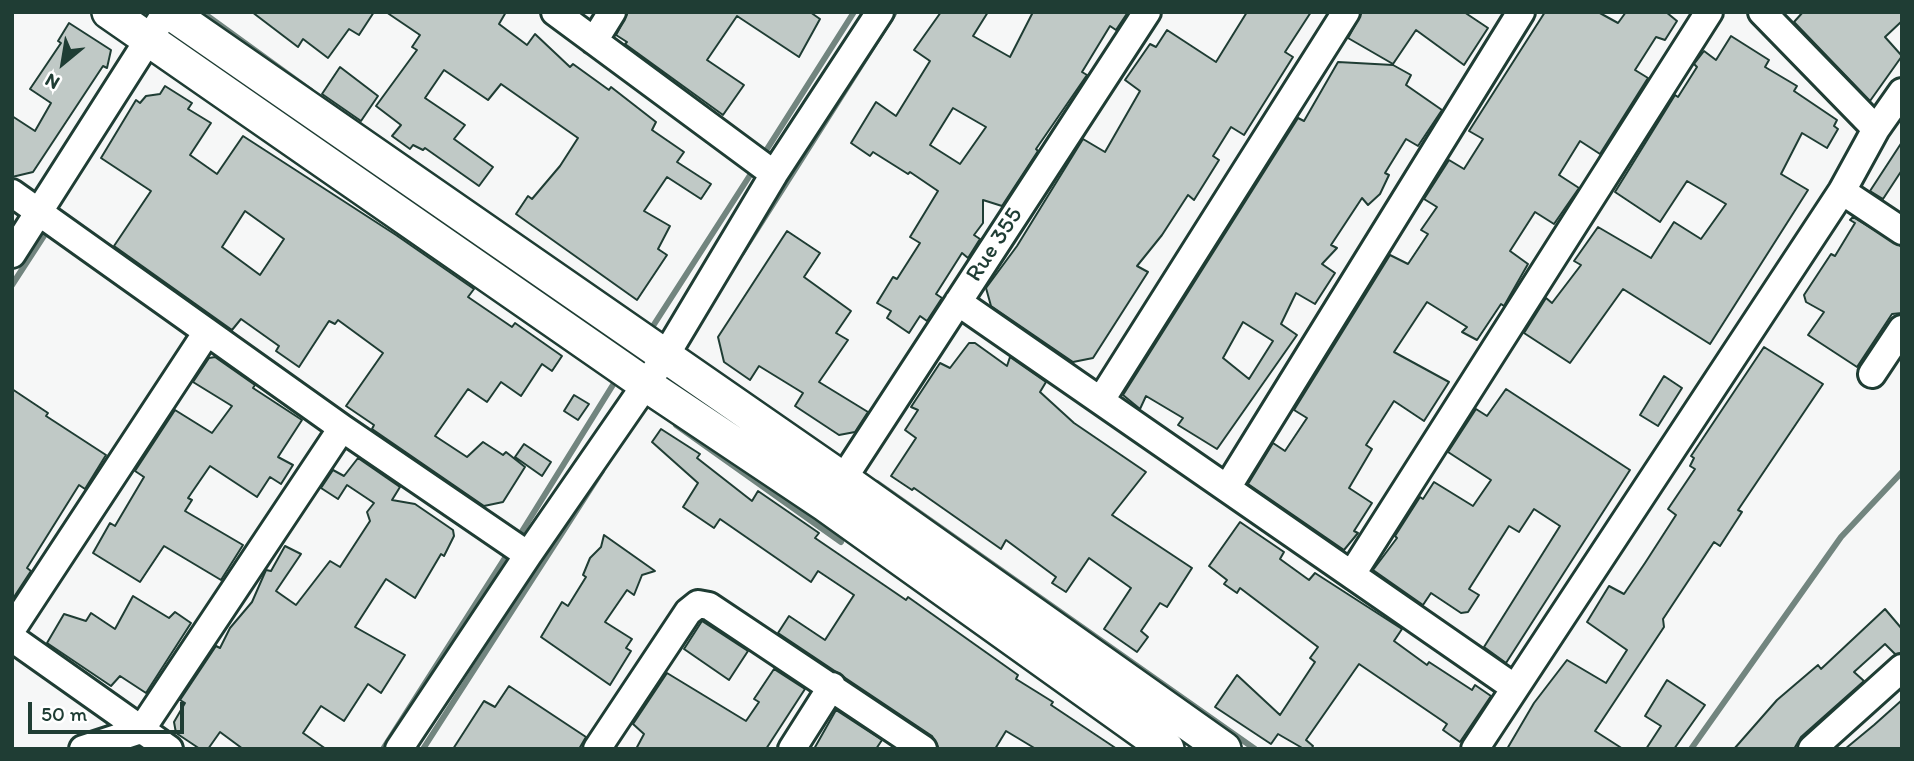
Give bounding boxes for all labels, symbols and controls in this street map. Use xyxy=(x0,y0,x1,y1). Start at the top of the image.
north arrow xyxy=(28,28,98,98)
text: N xyxy=(41,68,64,95)
street label: Rue 355 xyxy=(960,202,1030,288)
scale bar xyxy=(32,688,187,732)
text: 50 m xyxy=(41,701,87,726)

